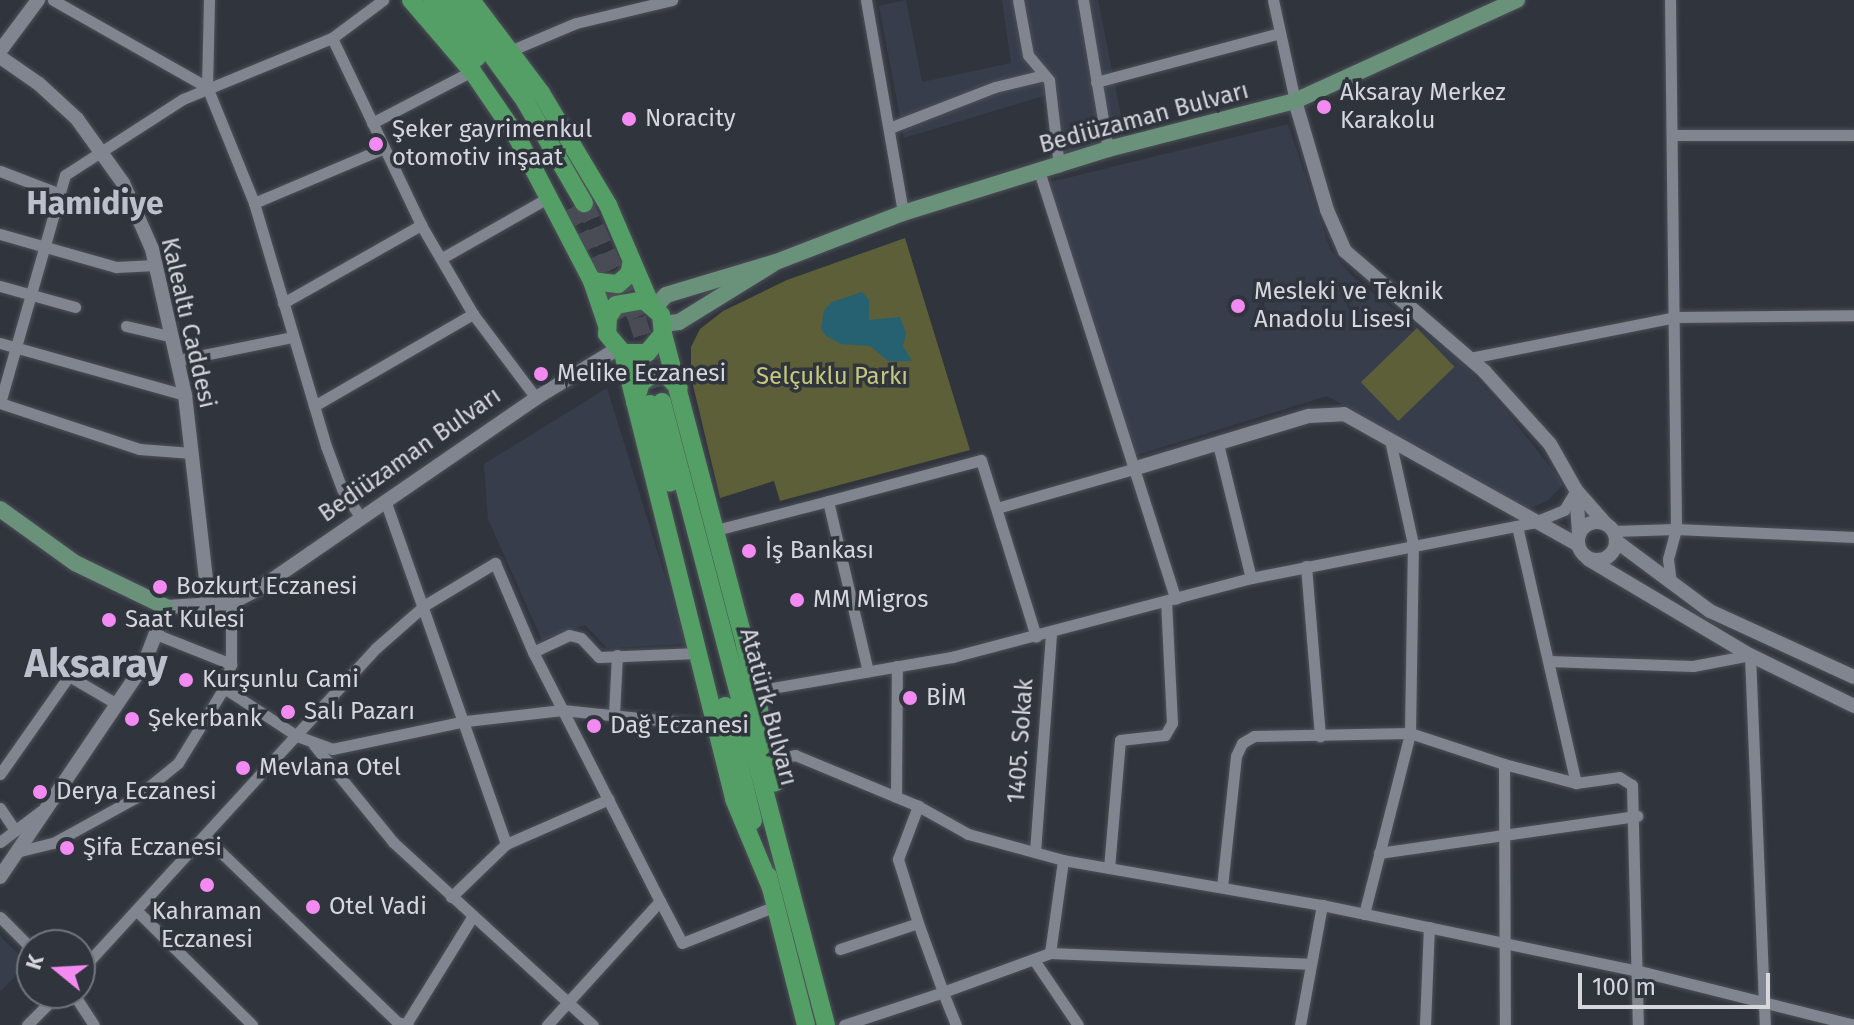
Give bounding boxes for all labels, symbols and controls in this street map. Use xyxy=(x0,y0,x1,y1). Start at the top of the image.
street label: Bediüzaman Bulvarı xyxy=(1036,76,1252,160)
place label: Aksaray Merkez Karakolu xyxy=(1340,79,1506,135)
marker: Aksaray Merkez Karakolu xyxy=(1315,98,1333,116)
place label: Noracity xyxy=(645,105,735,133)
marker: Noracity xyxy=(620,110,638,128)
place label: Şeker gayrimenkul otomotiv inşaat xyxy=(392,116,592,172)
marker: Şeker gayrimenkul otomotiv inşaat xyxy=(367,135,385,153)
district label: Hamidiye xyxy=(26,184,164,222)
street label: Kalealtı Caddesi xyxy=(154,235,222,411)
place label: Mesleki ve Teknik Anadolu Lisesi xyxy=(1254,278,1443,334)
marker: Mesleki ve Teknik Anadolu Lisesi xyxy=(1229,297,1247,315)
place label: Melike Eczanesi xyxy=(557,360,726,388)
park label: Selçuklu Parkı xyxy=(756,363,908,391)
marker: Melike Eczanesi xyxy=(532,365,550,383)
street label: Bediüzaman Bulvarı xyxy=(313,381,507,529)
place label: İş Bankası xyxy=(765,537,874,565)
marker: İş Bankası xyxy=(740,542,758,560)
place label: Bozkurt Eczanesi xyxy=(176,573,357,601)
marker: Bozkurt Eczanesi xyxy=(151,578,169,596)
place label: MM Migros xyxy=(813,586,928,614)
marker: MM Migros xyxy=(788,591,806,609)
place label: Saat Kulesi xyxy=(125,606,245,634)
marker: Saat Kulesi xyxy=(100,611,118,629)
street label: Atatürk Bulvarı xyxy=(733,625,803,789)
district label: Aksaray xyxy=(25,640,167,688)
place label: Kurşunlu Cami xyxy=(202,666,359,694)
marker: Kurşunlu Cami xyxy=(177,671,195,689)
street label: 1405. Sokak xyxy=(1002,678,1040,804)
place label: BİM xyxy=(926,684,966,712)
marker: BİM xyxy=(901,689,919,707)
place label: Salı Pazarı xyxy=(304,698,415,726)
marker: Salı Pazarı xyxy=(279,703,297,721)
place label: Şekerbank xyxy=(148,705,262,733)
marker: Şekerbank xyxy=(123,710,141,728)
place label: Dağ Eczanesi xyxy=(610,712,749,740)
marker: Dağ Eczanesi xyxy=(585,717,603,735)
place label: Mevlana Otel xyxy=(259,754,401,782)
marker: Mevlana Otel xyxy=(234,759,252,777)
place label: Derya Eczanesi xyxy=(56,778,217,806)
marker: Derya Eczanesi xyxy=(31,783,49,801)
place label: Şifa Eczanesi xyxy=(83,834,222,862)
marker: Şifa Eczanesi xyxy=(58,839,76,857)
marker: Kahraman Eczanesi xyxy=(198,876,216,894)
place label: Otel Vadi xyxy=(329,893,427,921)
place label: Kahraman Eczanesi xyxy=(152,898,262,954)
marker: Otel Vadi xyxy=(304,898,322,916)
north arrow xyxy=(16,929,96,1009)
text: K xyxy=(20,951,50,973)
scale bar xyxy=(1582,957,1774,1007)
text: 100 m xyxy=(1592,973,1656,1001)

